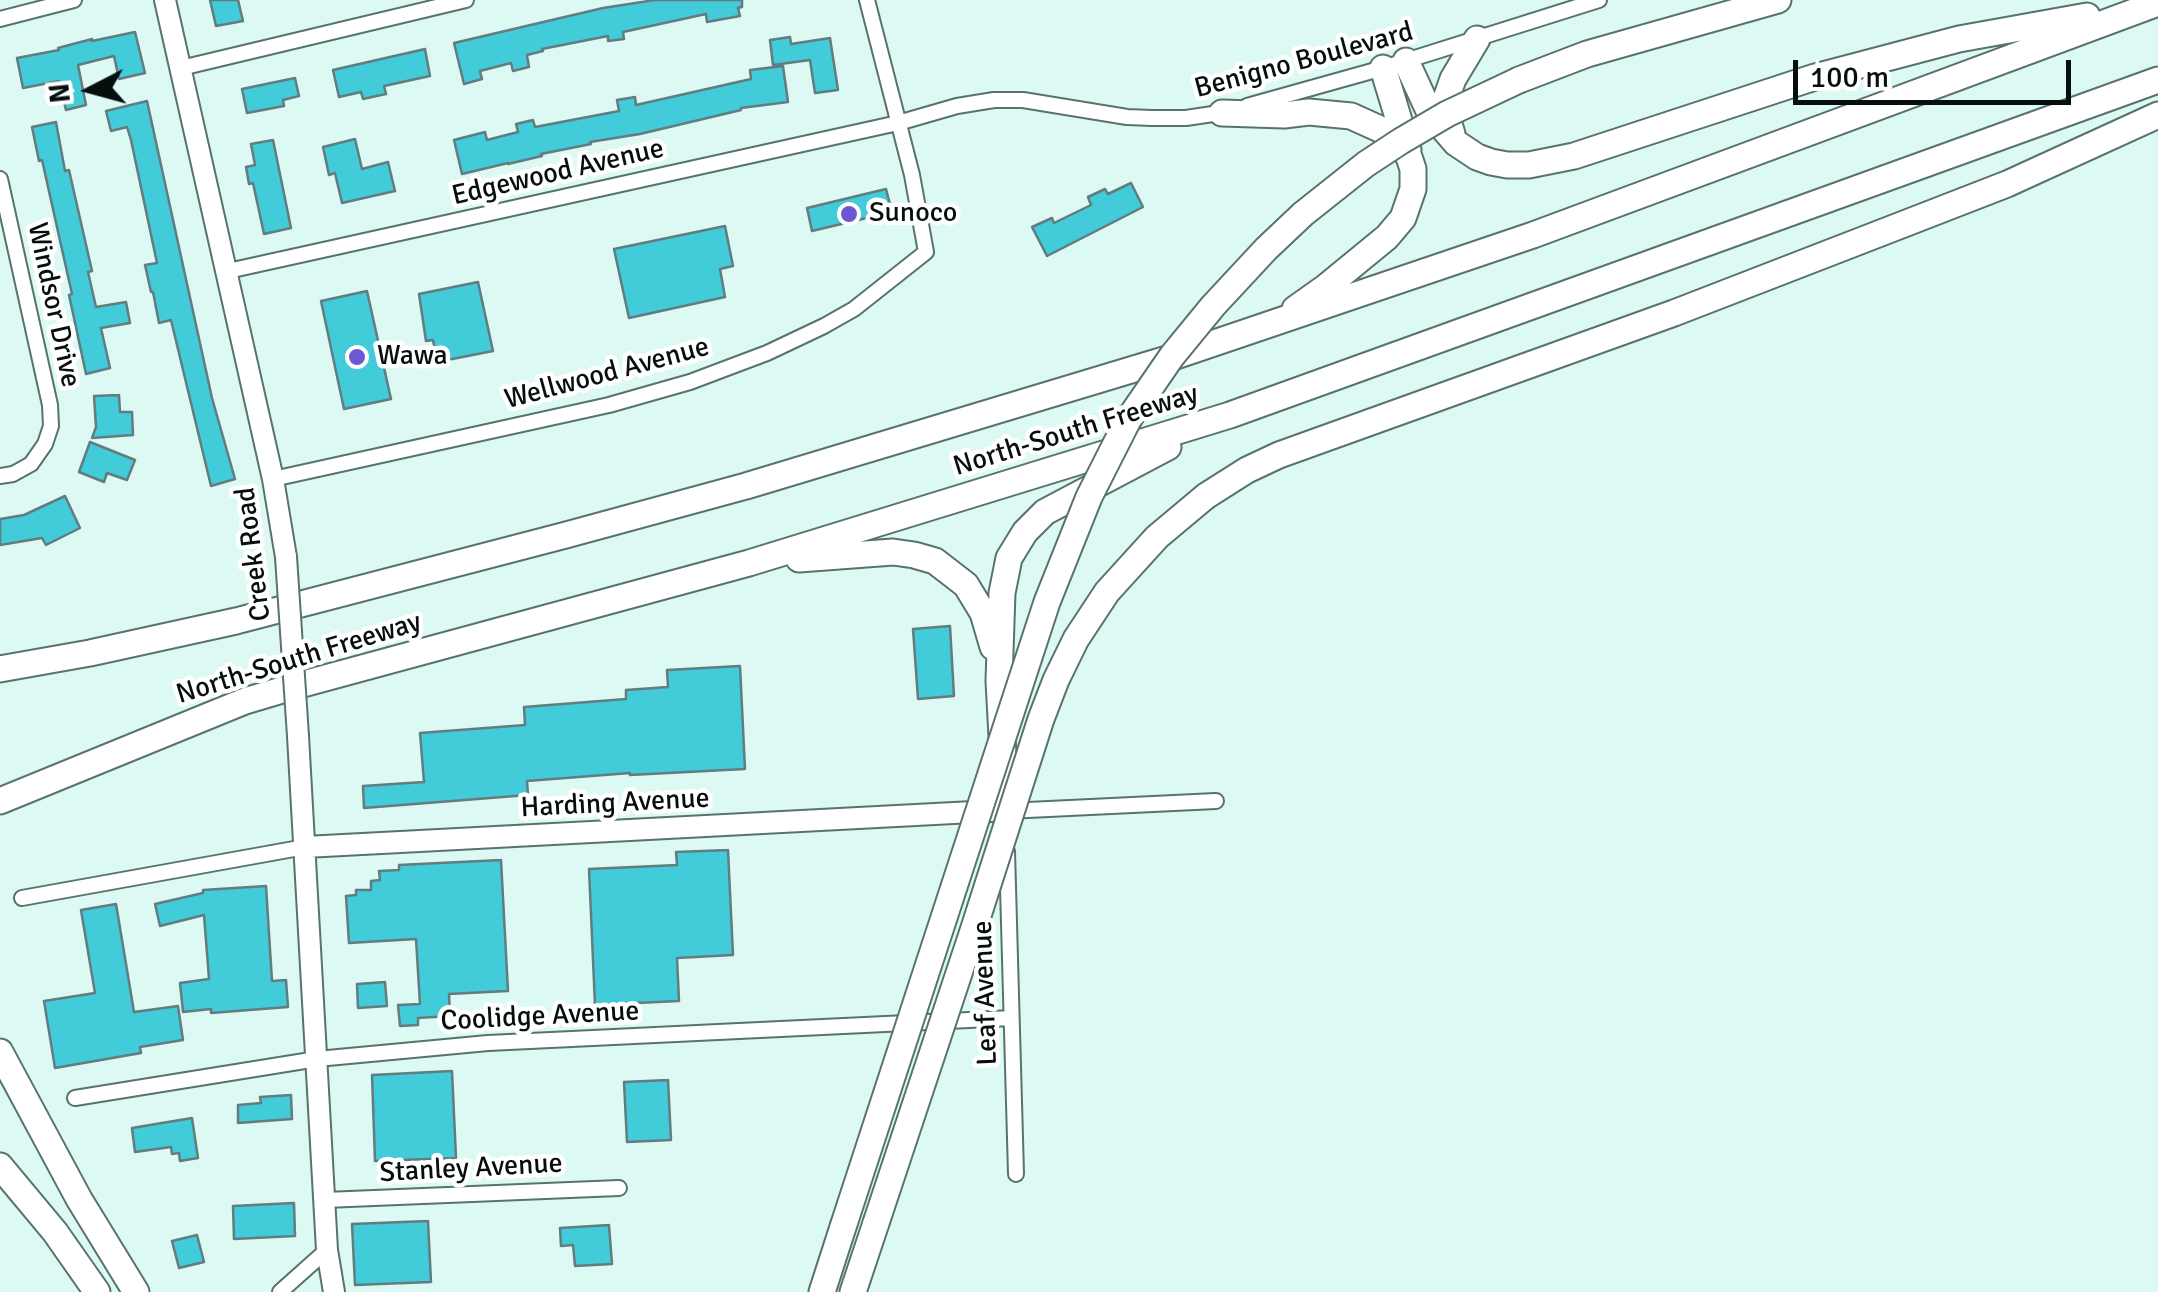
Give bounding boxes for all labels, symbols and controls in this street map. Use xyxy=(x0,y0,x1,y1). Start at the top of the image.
street label: Benigno Boulevard xyxy=(1191,16,1417,106)
north arrow xyxy=(40,40,140,140)
scale bar xyxy=(1798,40,2076,102)
text: 100 m xyxy=(1810,59,1889,96)
text: N xyxy=(42,82,78,105)
street label: Edgewood Avenue xyxy=(449,132,667,214)
place label: Sunoco xyxy=(869,197,957,231)
marker: Sunoco xyxy=(838,203,860,225)
street label: Windsor Drive xyxy=(19,220,87,390)
street label: Wellwood Avenue xyxy=(501,331,713,417)
place label: Wawa xyxy=(377,340,448,374)
marker: Wawa xyxy=(346,346,368,368)
street label: North-South Freeway xyxy=(950,378,1202,484)
street label: Creek Road xyxy=(229,485,279,623)
street label: North-South Freeway xyxy=(173,606,425,712)
street label: Harding Avenue xyxy=(520,782,710,826)
street label: Leaf Avenue xyxy=(967,920,1005,1066)
street label: Coolidge Avenue xyxy=(440,995,640,1039)
street label: Stanley Avenue xyxy=(379,1147,563,1191)

